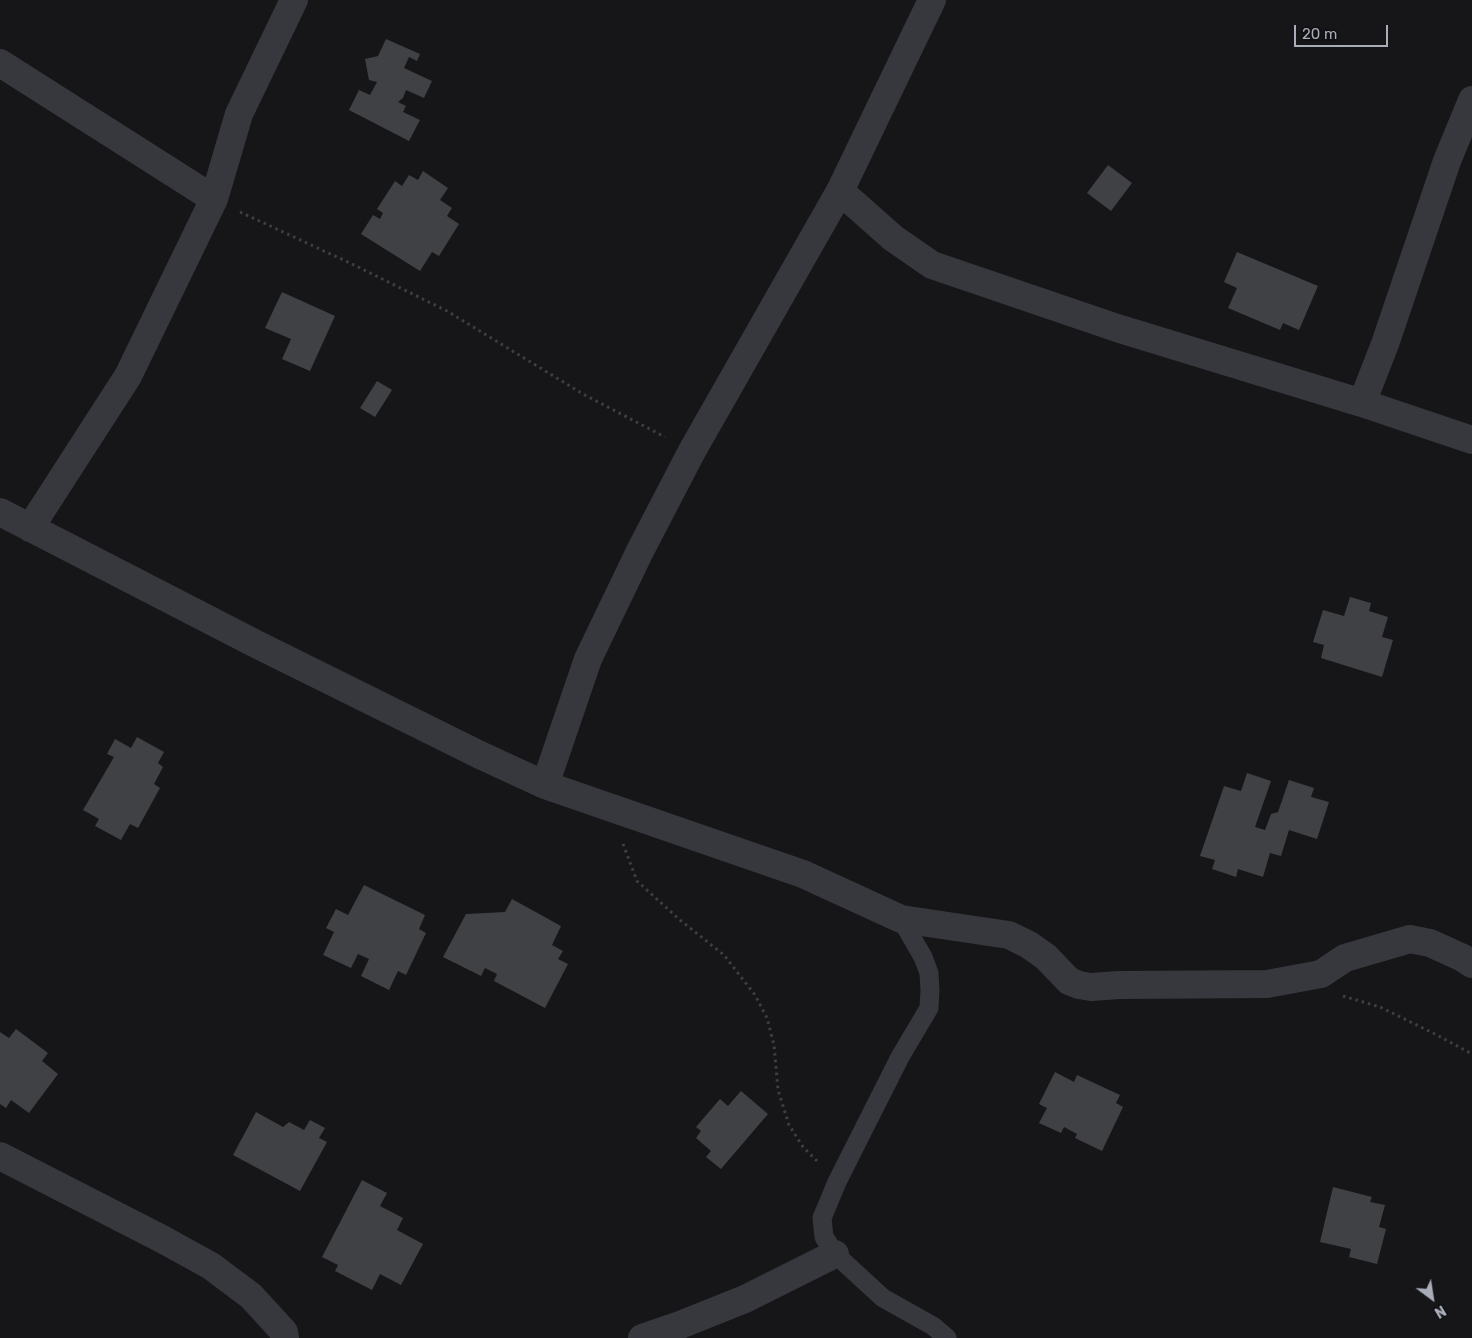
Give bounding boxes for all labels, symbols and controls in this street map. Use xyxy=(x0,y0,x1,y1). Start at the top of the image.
scale bar xyxy=(1297,15,1391,47)
text: 20 m xyxy=(1302,25,1337,43)
north arrow xyxy=(1407,1273,1457,1323)
text: N xyxy=(1431,1301,1449,1321)

